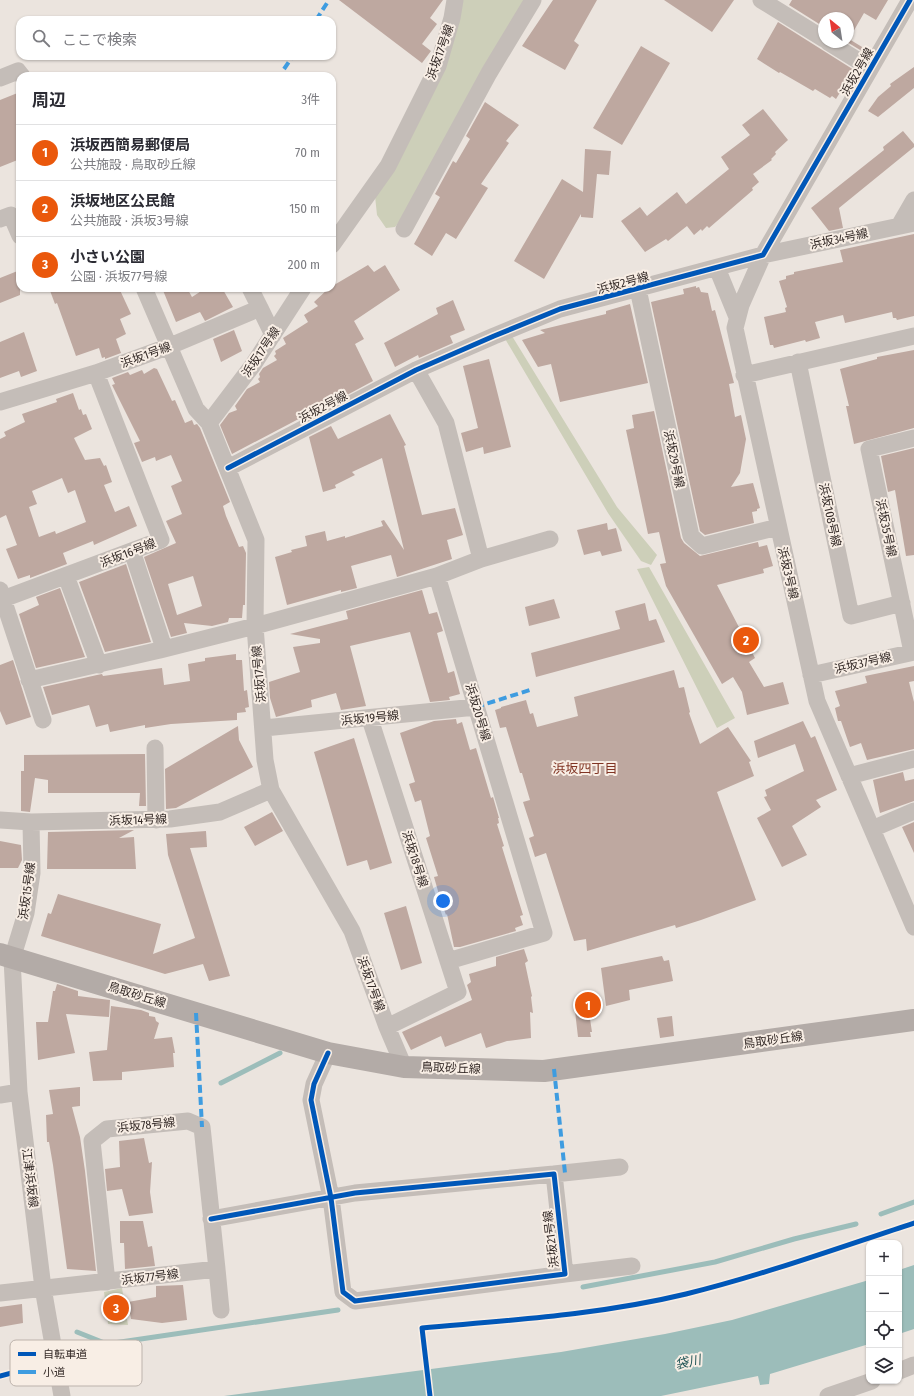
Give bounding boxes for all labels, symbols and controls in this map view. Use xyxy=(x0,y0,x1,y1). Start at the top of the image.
north arrow xyxy=(818,12,854,48)
search box xyxy=(16,16,336,60)
street label: 浜坂17号線 xyxy=(424,23,456,81)
icon: search xyxy=(30,27,52,49)
text: ここで検索 xyxy=(62,31,137,49)
street label: 浜坂2号線 xyxy=(838,45,876,99)
text: 周辺 xyxy=(32,90,66,111)
text: 3件 xyxy=(301,92,320,107)
text: 浜坂西簡易郵便局 xyxy=(70,136,190,154)
text: 1 xyxy=(42,145,48,160)
text: 70 m xyxy=(295,145,320,160)
text: 公共施設 · 鳥取砂丘線 xyxy=(70,157,196,172)
text: 浜坂地区公民館 xyxy=(70,192,175,210)
text: 2 xyxy=(42,201,48,216)
text: 150 m xyxy=(289,201,320,216)
text: 公共施設 · 浜坂3号線 xyxy=(70,213,189,228)
street label: 浜坂34号線 xyxy=(809,226,869,252)
text: 小さい公園 xyxy=(70,248,145,266)
text: 3 xyxy=(42,257,48,272)
text: 200 m xyxy=(288,257,320,272)
text: 公園 · 浜坂77号線 xyxy=(70,269,167,284)
street label: 浜坂2号線 xyxy=(595,269,651,297)
street label: 浜坂17号線 xyxy=(239,324,283,380)
street label: 浜坂1号線 xyxy=(119,339,173,371)
street label: 浜坂2号線 xyxy=(296,388,350,426)
street label: 浜坂29号線 xyxy=(661,429,687,489)
street label: 浜坂108号線 xyxy=(816,482,844,548)
street label: 浜坂35号線 xyxy=(873,498,899,558)
street label: 浜坂16号線 xyxy=(98,536,158,570)
street label: 浜坂3号線 xyxy=(775,545,801,601)
pin: 2 xyxy=(733,625,759,655)
street label: 浜坂17号線 xyxy=(250,645,268,703)
street label: 浜坂37号線 xyxy=(833,650,893,676)
street label: 浜坂20号線 xyxy=(463,681,493,743)
street label: 浜坂19号線 xyxy=(340,708,400,728)
district label: 浜坂四丁目 xyxy=(552,761,618,776)
street label: 浜坂14号線 xyxy=(109,812,167,828)
street label: 浜坂18号線 xyxy=(399,829,431,889)
street label: 浜坂15号線 xyxy=(16,861,38,921)
your location xyxy=(433,891,453,911)
street label: 浜坂17号線 xyxy=(355,955,387,1013)
street label: 鳥取砂丘線 xyxy=(106,980,168,1010)
pin: 1 xyxy=(575,990,601,1020)
street label: 鳥取砂丘線 xyxy=(742,1029,804,1051)
street label: 鳥取砂丘線 xyxy=(421,1060,481,1076)
street label: 浜坂78号線 xyxy=(116,1115,176,1135)
street label: 江津浜坂線 xyxy=(19,1147,41,1209)
street label: 浜坂21号線 xyxy=(541,1210,561,1268)
map controls xyxy=(866,1240,902,1384)
button: + xyxy=(866,1240,902,1276)
street label: 浜坂77号線 xyxy=(120,1267,180,1287)
button: − xyxy=(866,1276,902,1312)
pin: 3 xyxy=(103,1293,129,1323)
button: locate xyxy=(866,1312,902,1348)
legend xyxy=(10,1340,142,1386)
text: 自転車道 xyxy=(43,1348,87,1361)
button: layers xyxy=(866,1348,902,1384)
water label: 袋川 xyxy=(674,1352,704,1372)
text: 小道 xyxy=(43,1366,65,1379)

